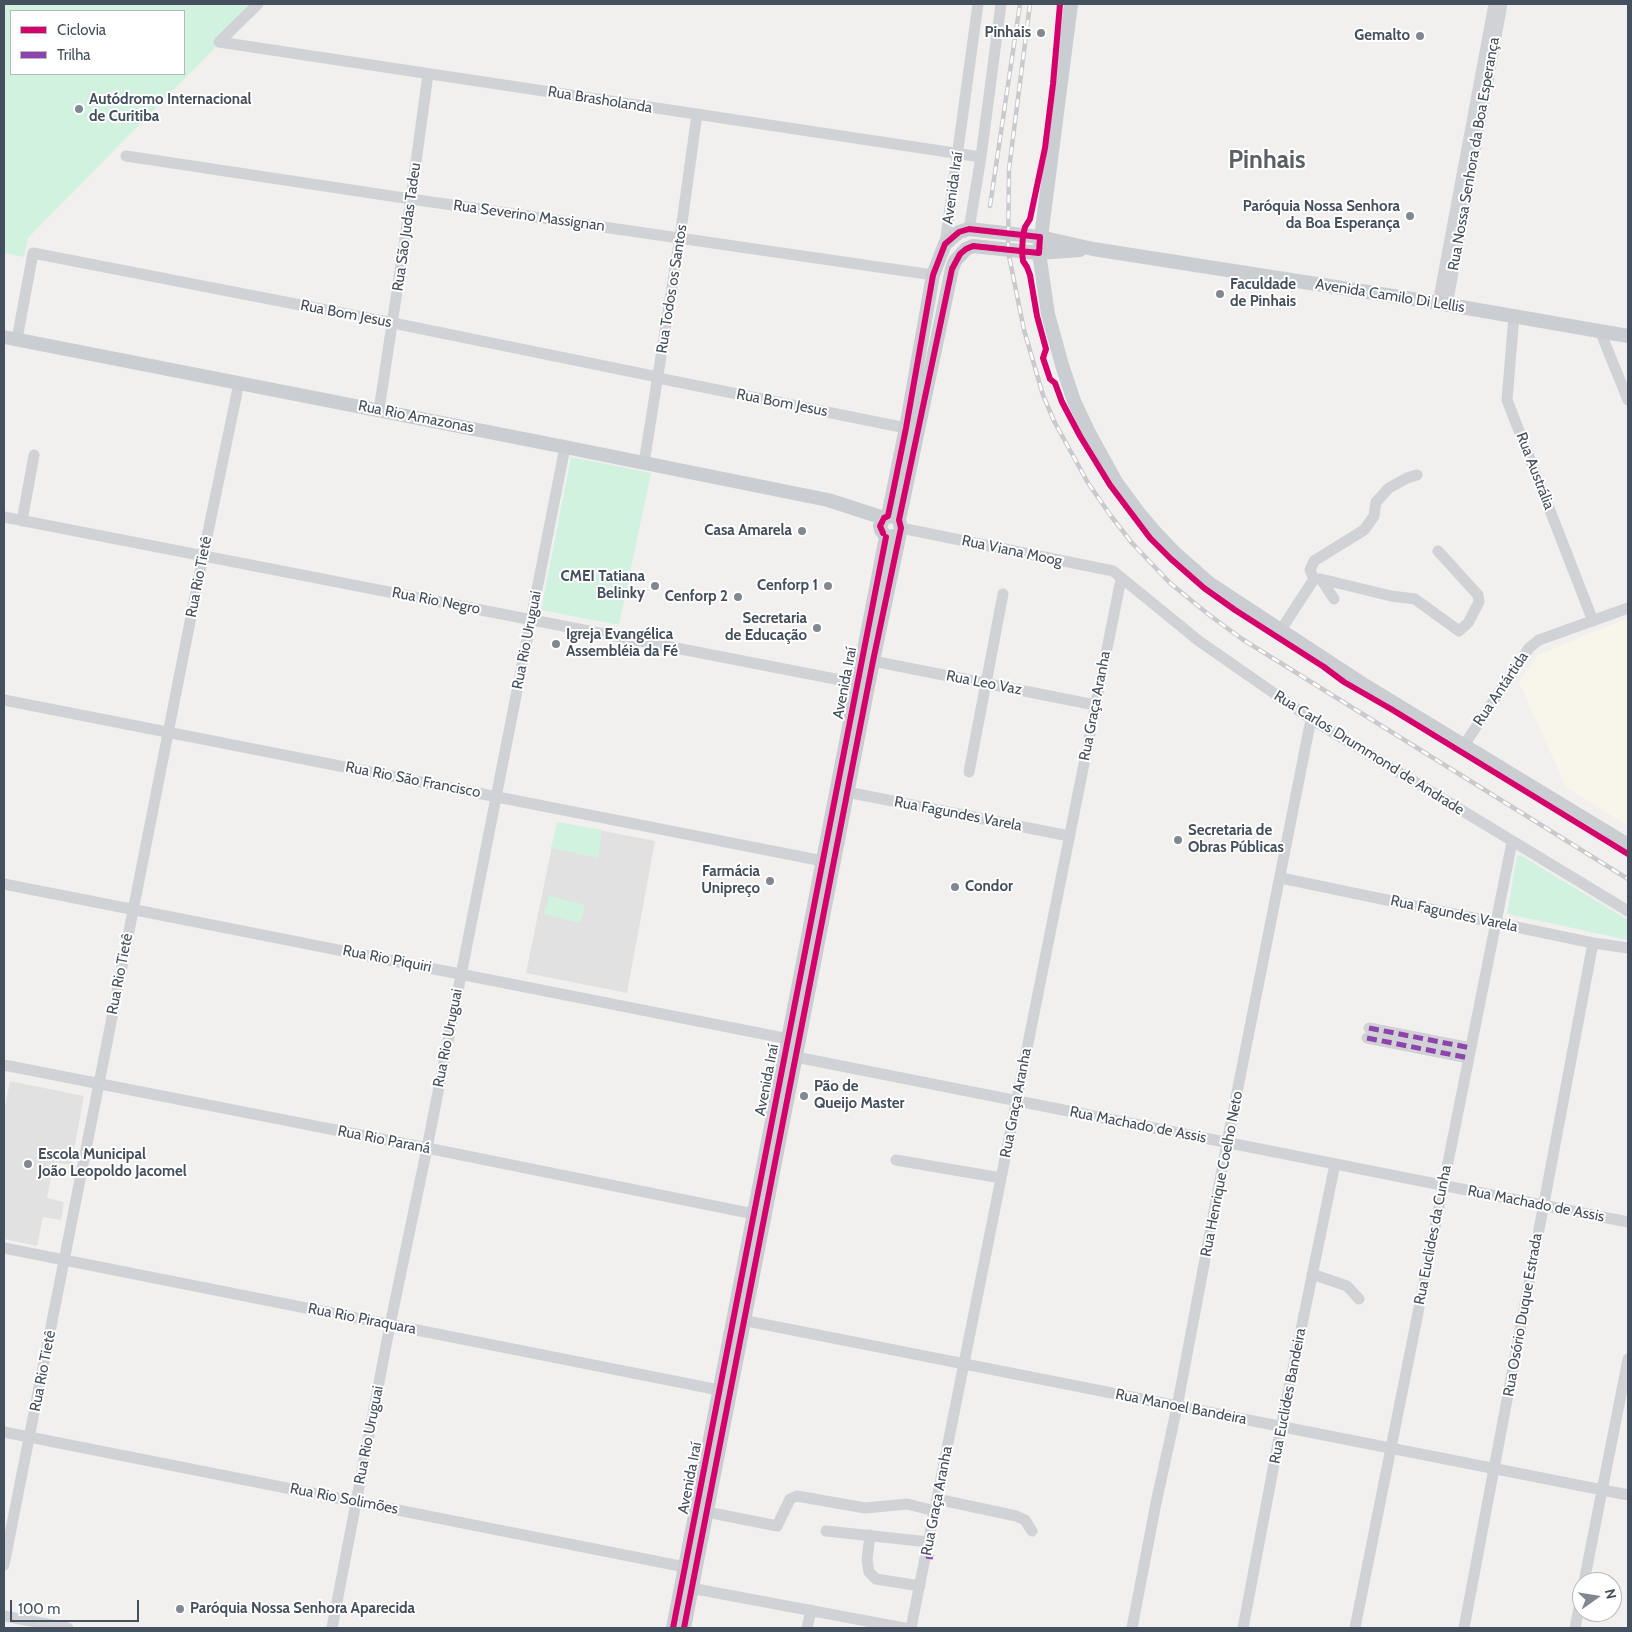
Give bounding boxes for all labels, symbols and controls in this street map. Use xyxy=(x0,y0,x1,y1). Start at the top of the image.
legend xyxy=(10,10,185,75)
text: Ciclovia xyxy=(57,21,106,39)
place label: Pinhais xyxy=(985,24,1031,42)
marker: Pinhais xyxy=(1035,27,1047,39)
place label: Gemalto xyxy=(1354,27,1410,45)
marker: Gemalto xyxy=(1414,30,1426,42)
street label: Rua Nossa Senhora da Boa Esperança xyxy=(1445,36,1503,272)
text: Trilha xyxy=(57,46,90,64)
street label: Rua Brasholanda xyxy=(547,83,653,117)
place label: Autódromo Internacional de Curitiba xyxy=(89,91,252,126)
marker: Autódromo Internacional de Curitiba xyxy=(73,103,85,115)
district label: Pinhais xyxy=(1228,146,1306,176)
street label: Avenida Iraí xyxy=(939,151,967,225)
street label: Rua São Judas Tadeu xyxy=(389,162,425,292)
street label: Rua Severino Massignan xyxy=(452,196,606,236)
place label: Paróquia Nossa Senhora da Boa Esperança xyxy=(1243,198,1400,233)
marker: Paróquia Nossa Senhora da Boa Esperança xyxy=(1404,210,1416,222)
street label: Rua Todos os Santos xyxy=(653,223,691,355)
street label: Avenida Camilo Di Lellis xyxy=(1314,275,1466,317)
place label: Faculdade de Pinhais xyxy=(1230,276,1296,311)
marker: Faculdade de Pinhais xyxy=(1214,288,1226,300)
street label: Rua Bom Jesus xyxy=(299,296,393,332)
street label: Rua Bom Jesus xyxy=(735,385,829,421)
street label: Rua Rio Amazonas xyxy=(357,397,475,437)
street label: Rua Austrália xyxy=(1512,430,1558,512)
place label: Casa Amarela xyxy=(704,522,792,540)
marker: Casa Amarela xyxy=(796,525,808,537)
street label: Rua Viana Moog xyxy=(960,532,1064,570)
street label: Rua Rio Tietê xyxy=(182,535,216,619)
place label: CMEI Tatiana Belinky xyxy=(560,568,645,603)
place label: Cenforp 1 xyxy=(757,577,818,595)
marker: CMEI Tatiana Belinky xyxy=(649,580,661,592)
marker: Cenforp 1 xyxy=(822,580,834,592)
street label: Rua Rio Negro xyxy=(390,584,482,618)
place label: Cenforp 2 xyxy=(665,588,728,606)
street label: Rua Rio Uruguai xyxy=(509,589,545,691)
marker: Cenforp 2 xyxy=(732,591,744,603)
place label: Secretaria de Educação xyxy=(725,610,807,645)
marker: Secretaria de Educação xyxy=(811,622,823,634)
place label: Igreja Evangélica Assembléia da Fé xyxy=(566,626,678,661)
marker: Igreja Evangélica Assembléia da Fé xyxy=(550,638,562,650)
street label: Avenida Iraí xyxy=(829,646,861,720)
street label: Rua Antártida xyxy=(1470,649,1532,729)
street label: Rua Graça Aranha xyxy=(1076,650,1114,762)
street label: Rua Leo Vaz xyxy=(945,667,1023,699)
street label: Rua Carlos Drummond de Andrade xyxy=(1271,687,1467,819)
street label: Rua Rio São Francisco xyxy=(344,758,482,802)
street label: Rua Fagundes Varela xyxy=(893,793,1023,835)
place label: Secretaria de Obras Públicas xyxy=(1188,822,1284,857)
marker: Secretaria de Obras Públicas xyxy=(1172,834,1184,846)
place label: Farmácia Unipreço xyxy=(701,863,760,898)
marker: Farmácia Unipreço xyxy=(764,875,776,887)
place label: Condor xyxy=(965,878,1013,896)
marker: Condor xyxy=(949,881,961,893)
street label: Rua Fagundes Varela xyxy=(1389,892,1519,936)
street label: Rua Rio Tietê xyxy=(103,932,137,1016)
street label: Rua Rio Piquiri xyxy=(341,942,433,976)
street label: Rua Rio Uruguai xyxy=(430,987,466,1089)
street label: Avenida Iraí xyxy=(751,1043,783,1117)
street label: Rua Graça Aranha xyxy=(997,1047,1035,1159)
place label: Pão de Queijo Master xyxy=(814,1078,905,1113)
marker: Pão de Queijo Master xyxy=(798,1090,810,1102)
street label: Rua Henrique Coelho Neto xyxy=(1197,1090,1247,1258)
street label: Rua Machado de Assis xyxy=(1068,1103,1208,1147)
street label: Rua Rio Paraná xyxy=(336,1122,432,1158)
place label: Escola Municipal João Leopoldo Jacomel xyxy=(38,1146,187,1181)
marker: Escola Municipal João Leopoldo Jacomel xyxy=(22,1158,34,1170)
street label: Rua Euclides da Cunha xyxy=(1411,1164,1455,1306)
street label: Rua Machado de Assis xyxy=(1466,1182,1606,1226)
street label: Rua Osório Duque Estrada xyxy=(1500,1232,1546,1398)
street label: Rua Rio Piraquara xyxy=(306,1300,418,1338)
street label: Rua Euclides Bandeira xyxy=(1266,1327,1310,1465)
street label: Rua Rio Tietê xyxy=(26,1329,60,1413)
street label: Rua Rio Uruguai xyxy=(351,1384,387,1486)
street label: Rua Manoel Bandeira xyxy=(1114,1385,1248,1429)
street label: Avenida Iraí xyxy=(674,1441,706,1515)
street label: Rua Graça Aranha xyxy=(918,1445,956,1557)
street label: Rua Rio Solimões xyxy=(288,1480,400,1518)
north arrow xyxy=(1572,1572,1622,1622)
text: N xyxy=(1601,1587,1621,1601)
scale bar xyxy=(12,1590,141,1622)
text: 100 m xyxy=(18,1600,60,1618)
place label: Paróquia Nossa Senhora Aparecida xyxy=(190,1600,415,1618)
marker: Paróquia Nossa Senhora Aparecida xyxy=(174,1603,186,1615)

